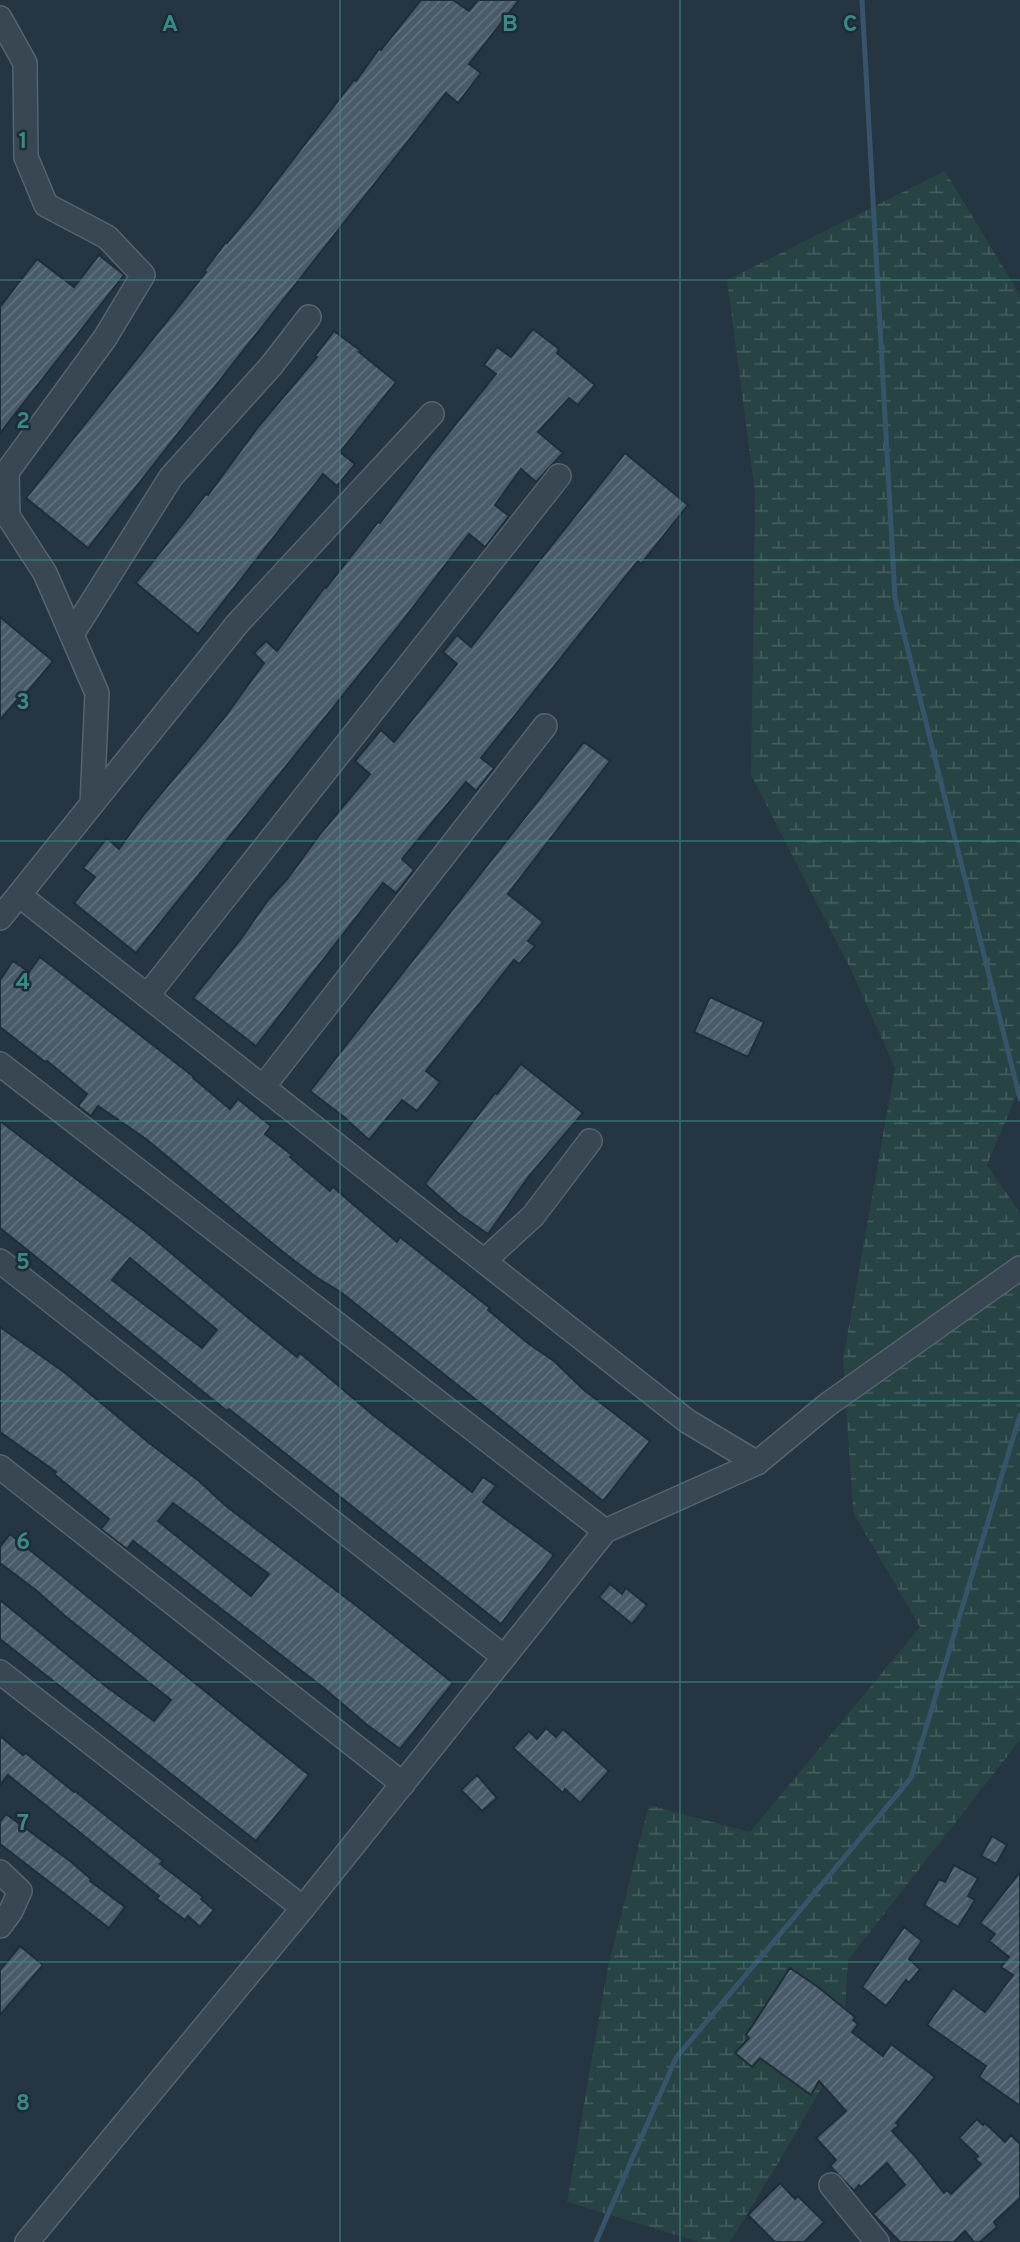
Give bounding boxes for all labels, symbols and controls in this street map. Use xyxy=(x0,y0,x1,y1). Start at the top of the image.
text: A xyxy=(162,11,178,40)
text: B xyxy=(502,11,518,40)
text: C xyxy=(843,11,857,40)
text: 1 xyxy=(18,128,28,157)
text: 2 xyxy=(16,408,30,437)
text: 3 xyxy=(16,689,30,718)
text: 4 xyxy=(16,969,30,998)
text: 5 xyxy=(16,1249,30,1278)
text: 6 xyxy=(16,1529,30,1558)
text: 7 xyxy=(17,1810,29,1839)
text: 8 xyxy=(16,2090,30,2119)

